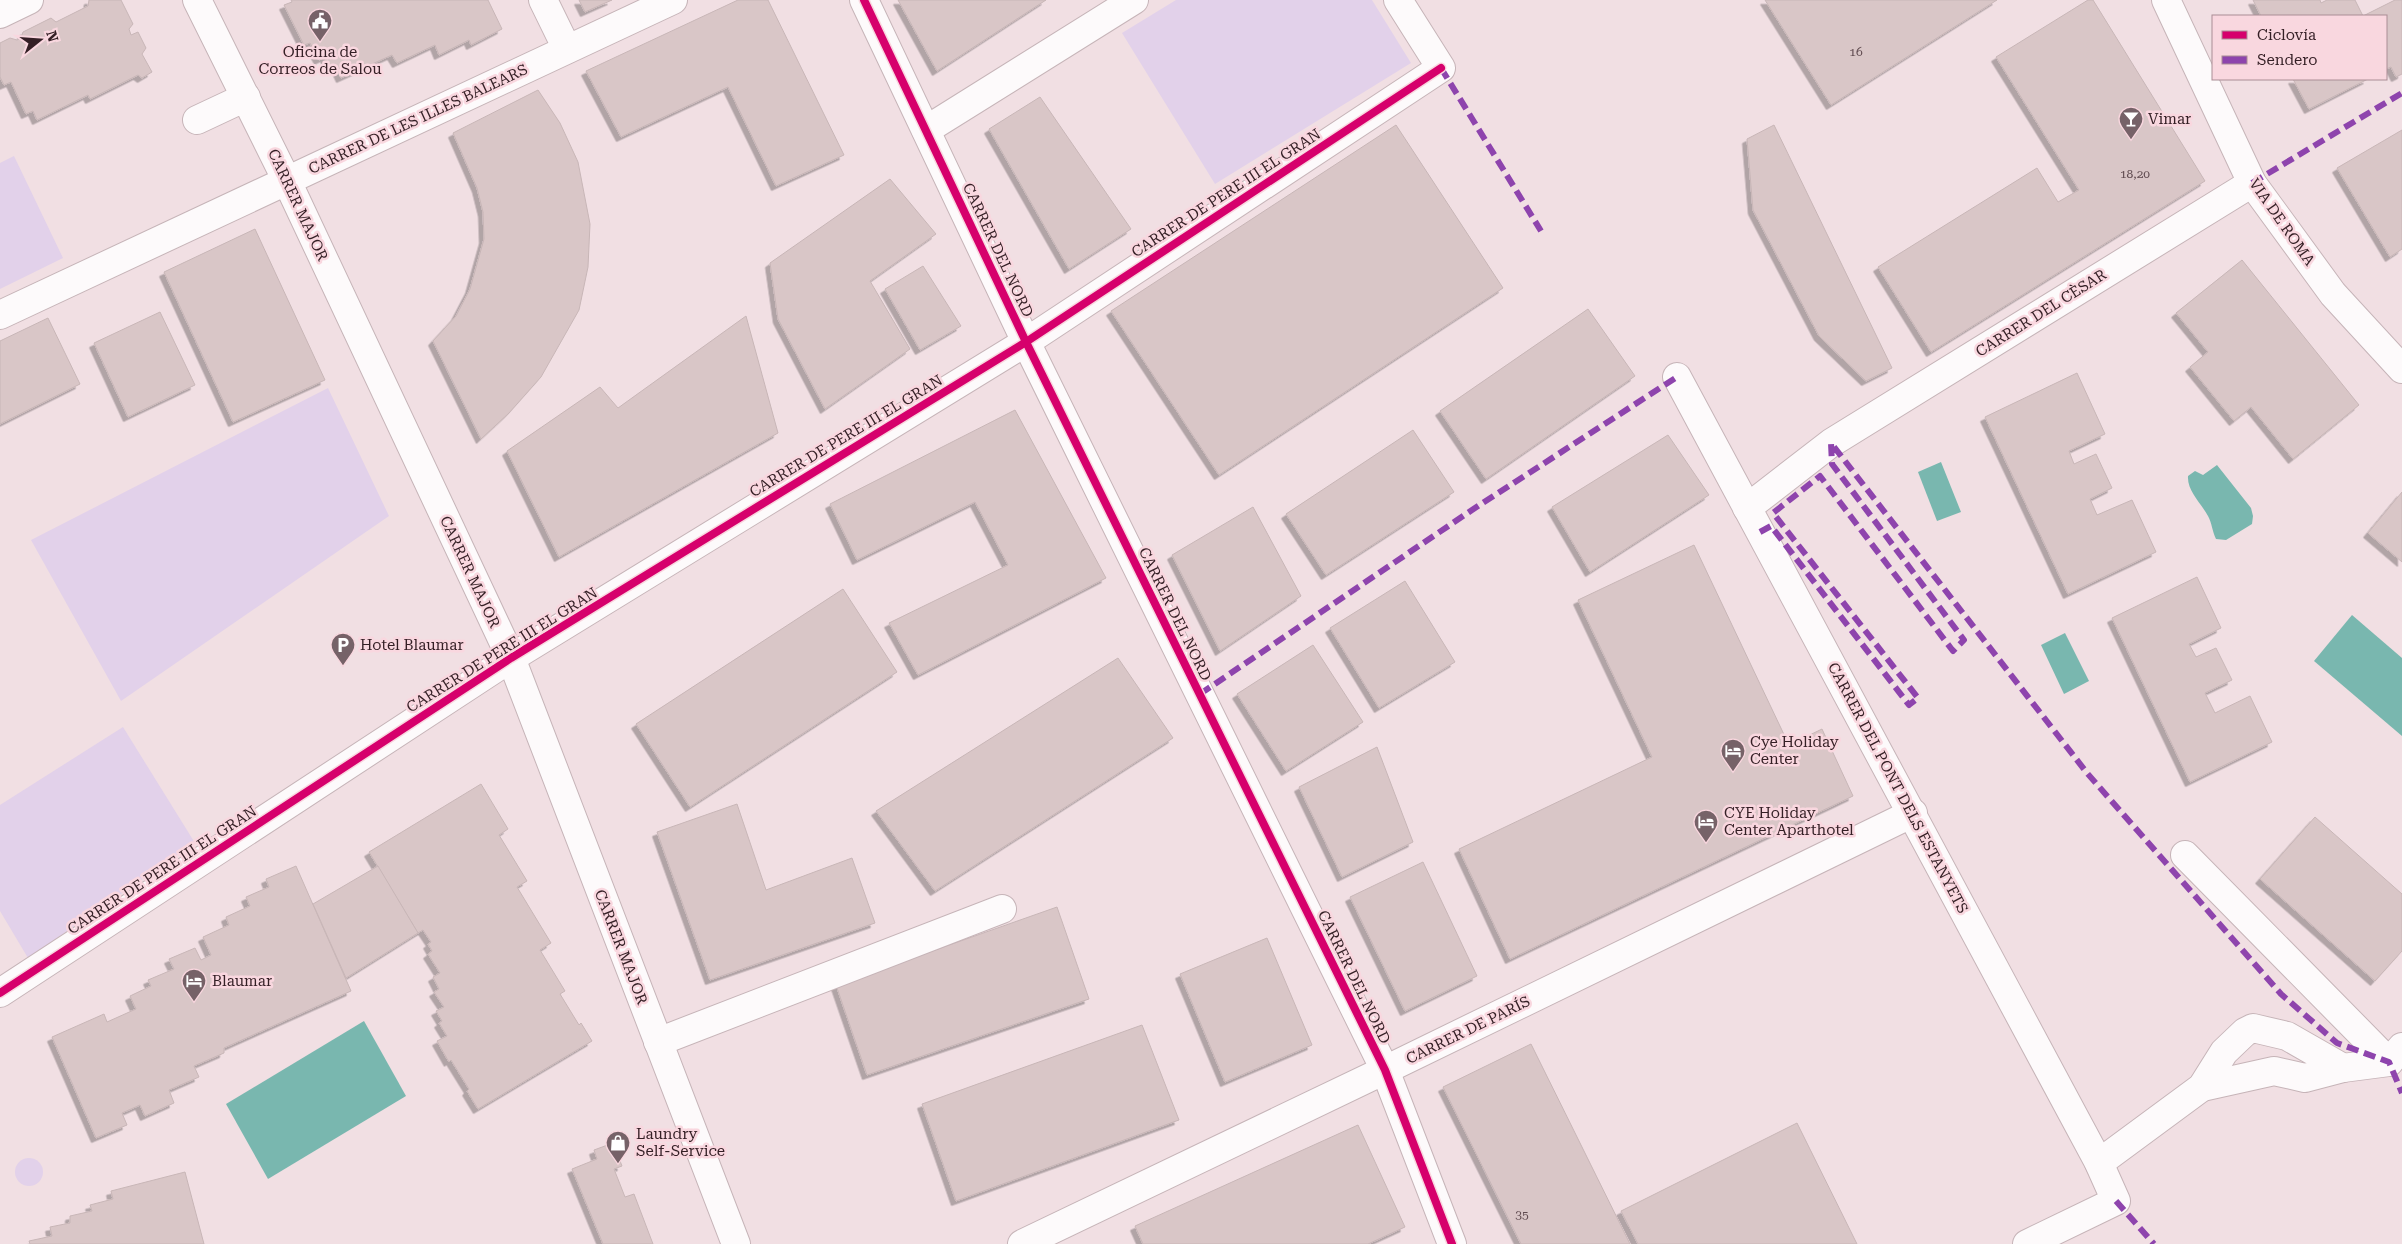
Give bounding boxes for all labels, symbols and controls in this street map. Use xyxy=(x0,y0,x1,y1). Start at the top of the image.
public building icon: Oficina de Correos de Salou xyxy=(307,8,333,42)
north arrow xyxy=(15,15,65,65)
legend xyxy=(2212,15,2387,80)
text: Ciclovía xyxy=(2257,26,2316,44)
text: N xyxy=(43,29,62,44)
place label: Oficina de Correos de Salou xyxy=(258,43,382,78)
house number: 16 xyxy=(1849,45,1863,59)
text: Sendero xyxy=(2257,51,2318,69)
street label: CARRER DE LES ILLES BALEARS xyxy=(306,60,530,178)
bar icon: Vimar xyxy=(2118,106,2144,140)
place label: Vimar xyxy=(2148,110,2191,128)
street label: CARRER DE PERE III EL GRAN xyxy=(1128,125,1324,261)
street label: CARRER MAJOR xyxy=(264,146,332,264)
house number: 18,20 xyxy=(2120,167,2150,181)
street label: VIA DE ROMA xyxy=(2245,175,2319,270)
street label: CARRER DEL NORD xyxy=(959,180,1037,320)
street label: CARRER DEL CÈSAR xyxy=(1972,265,2110,361)
street label: CARRER DE PERE III EL GRAN xyxy=(746,371,946,501)
street label: CARRER MAJOR xyxy=(436,513,504,631)
street label: CARRER DEL NORD xyxy=(1135,544,1215,684)
street label: CARRER DE PERE III EL GRAN xyxy=(403,584,601,716)
parking icon: Hotel Blaumar xyxy=(330,632,356,666)
place label: Hotel Blaumar xyxy=(360,636,464,654)
street label: CARRER DEL PONT DELS ESTANYETS xyxy=(1824,660,1972,916)
place label: Cye Holiday Center xyxy=(1750,733,1839,768)
hotel icon: Cye Holiday Center xyxy=(1720,738,1746,772)
street label: CARRER DE PERE III EL GRAN xyxy=(64,802,260,938)
place label: CYE Holiday Center Aparthotel xyxy=(1724,804,1854,839)
hotel icon: CYE Holiday Center Aparthotel xyxy=(1693,809,1719,843)
street label: CARRER MAJOR xyxy=(591,887,651,1008)
street label: CARRER DEL NORD xyxy=(1314,907,1394,1047)
hotel icon: Blaumar xyxy=(181,968,207,1002)
place label: Blaumar xyxy=(212,972,272,990)
street label: CARRER DE PARÍS xyxy=(1403,992,1533,1068)
place label: Laundry Self-Service xyxy=(636,1125,725,1160)
shop icon: Laundry Self-Service xyxy=(605,1130,631,1164)
house number: 35 xyxy=(1515,1208,1529,1222)

